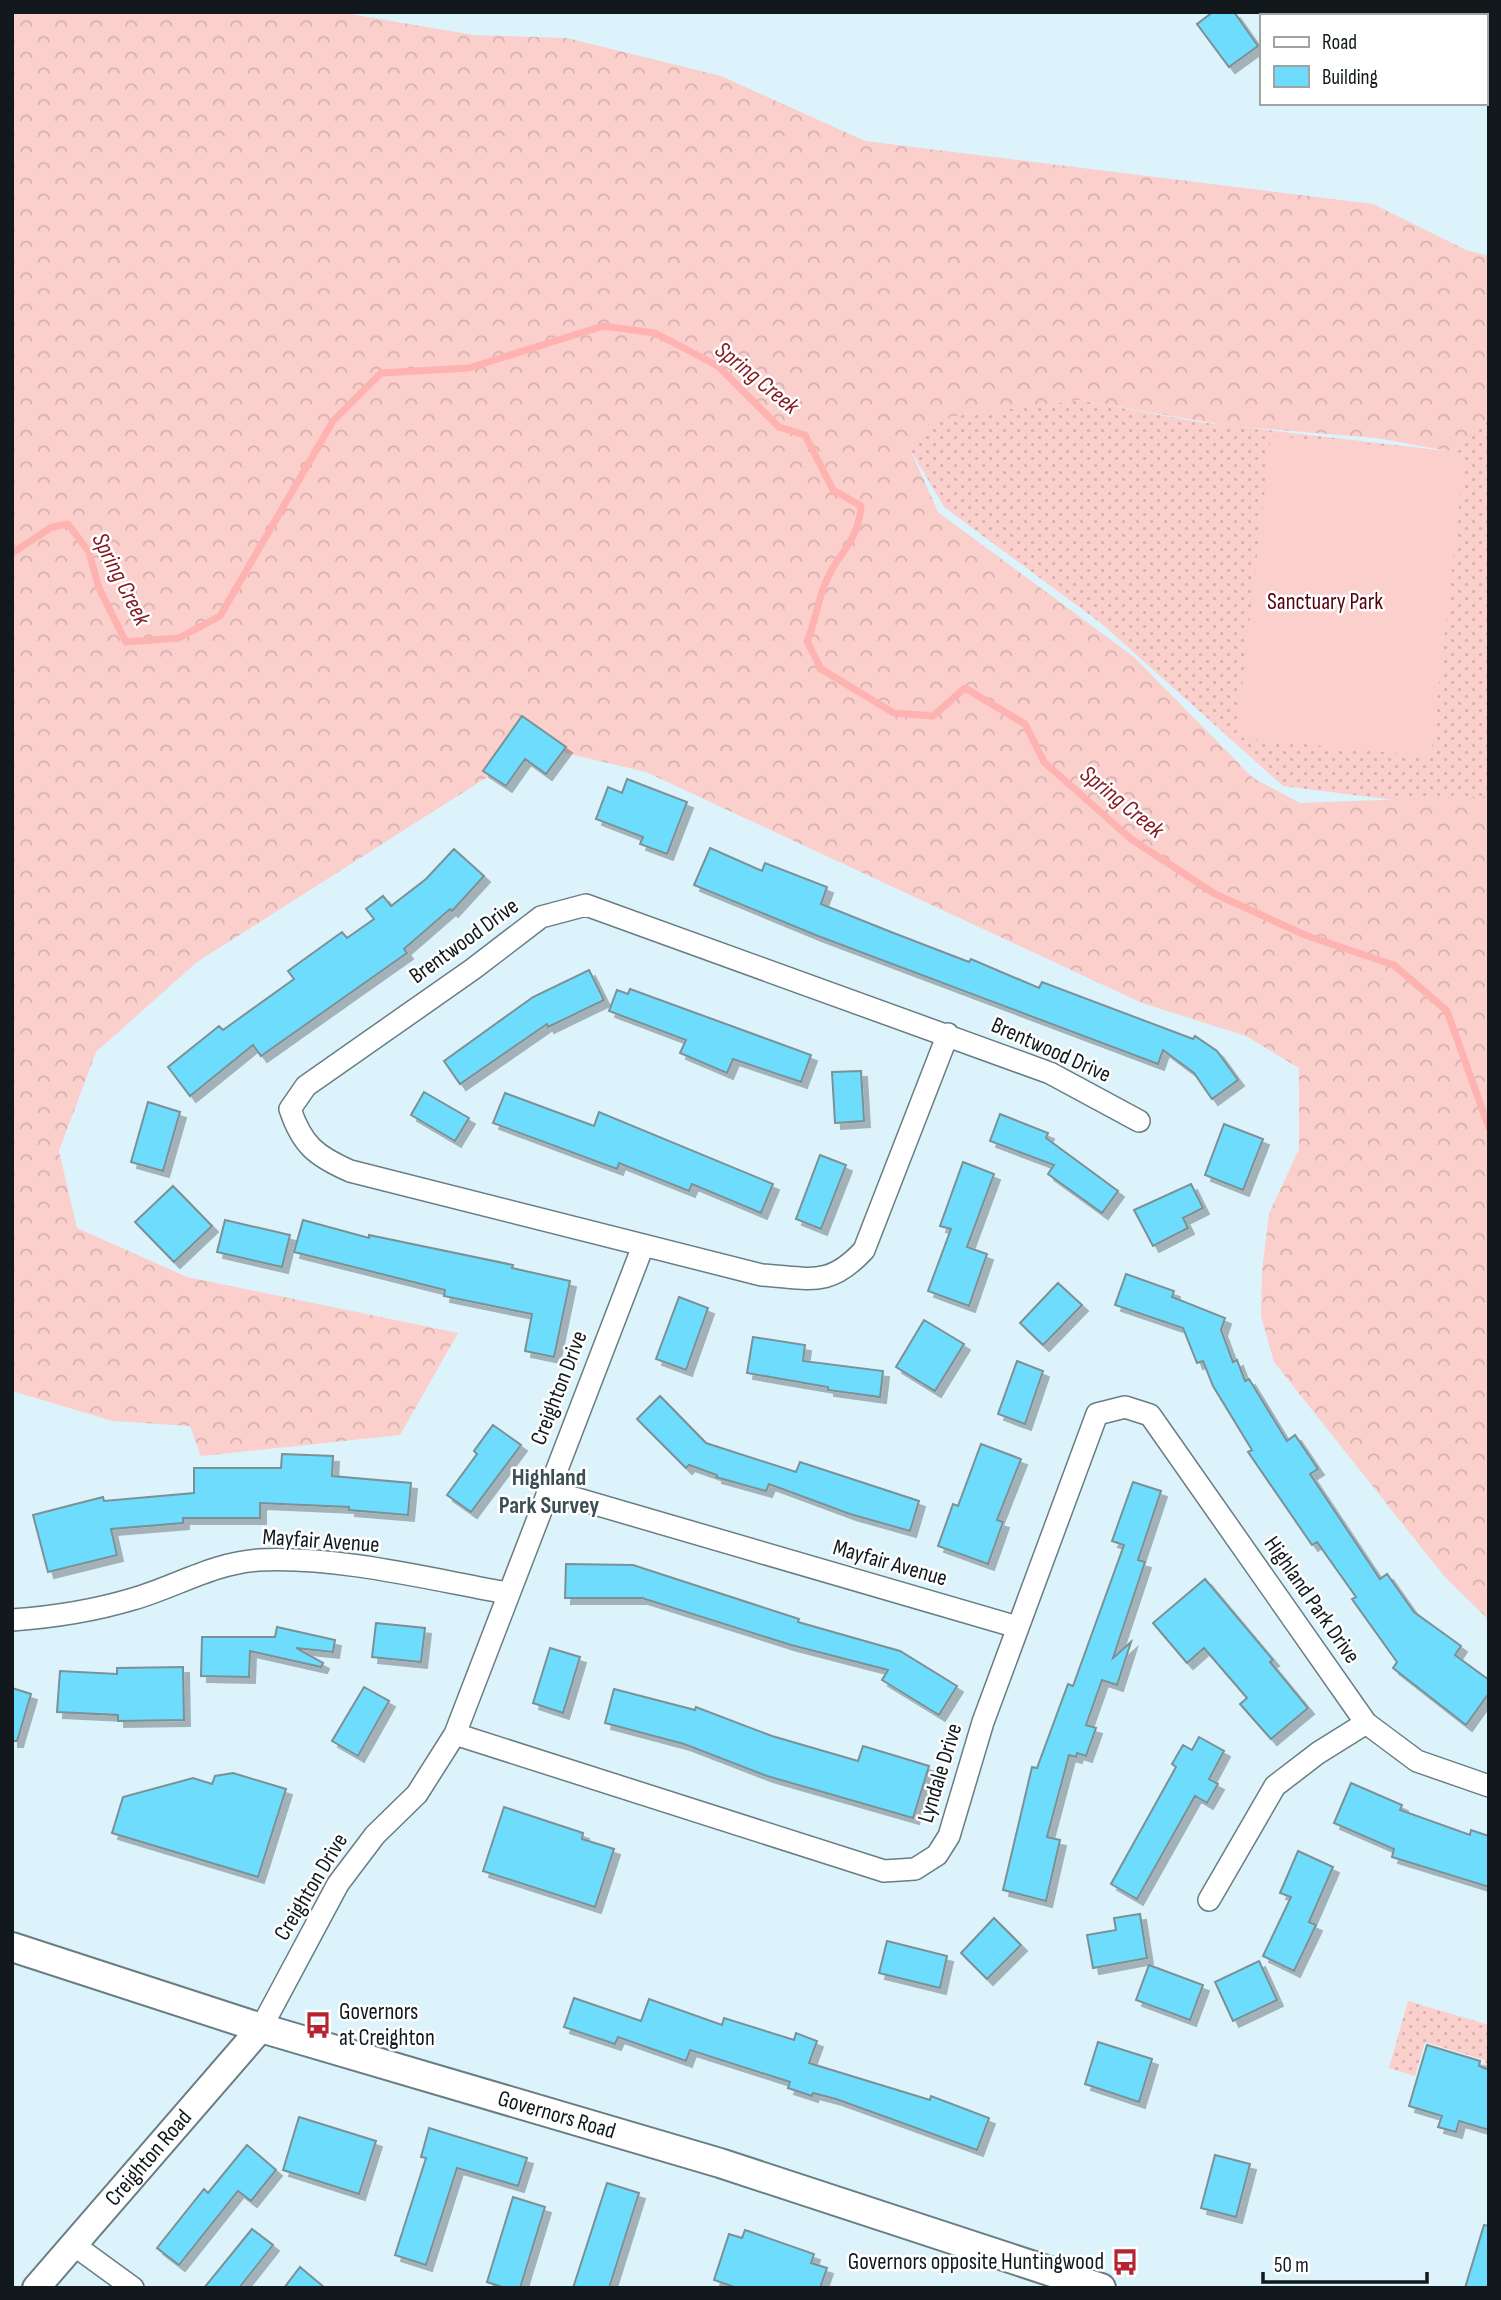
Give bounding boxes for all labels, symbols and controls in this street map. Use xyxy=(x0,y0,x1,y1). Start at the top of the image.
legend xyxy=(1260,14,1487,105)
text: Road xyxy=(1322,30,1357,55)
text: Building xyxy=(1322,65,1378,90)
water label: Spring Creek xyxy=(709,335,806,421)
water label: Spring Creek xyxy=(85,528,157,631)
park label: Sanctuary Park xyxy=(1267,588,1383,616)
water label: Spring Creek xyxy=(1074,759,1171,845)
street label: Brentwood Drive xyxy=(404,892,524,990)
street label: Brentwood Drive xyxy=(987,1011,1115,1089)
street label: Creighton Drive xyxy=(524,1327,594,1449)
district label: Highland Park Survey xyxy=(499,1463,599,1520)
street label: Mayfair Avenue xyxy=(261,1523,381,1559)
street label: Highland Park Drive xyxy=(1258,1531,1366,1669)
street label: Mayfair Avenue xyxy=(830,1533,950,1593)
street label: Lyndale Drive xyxy=(912,1720,968,1826)
street label: Creighton Drive xyxy=(268,1828,354,1946)
place label: Governors at Creighton xyxy=(339,1998,435,2052)
bus stop icon: Governors at Creighton xyxy=(303,2010,333,2040)
street label: Governors Road xyxy=(494,2084,619,2146)
street label: Creighton Road xyxy=(99,2104,198,2212)
scale bar xyxy=(1263,2240,1428,2284)
bus stop icon: Governors opposite Huntingwood xyxy=(1110,2247,1140,2277)
place label: Governors opposite Huntingwood xyxy=(848,2248,1104,2276)
text: 50 m xyxy=(1274,2253,1309,2278)

